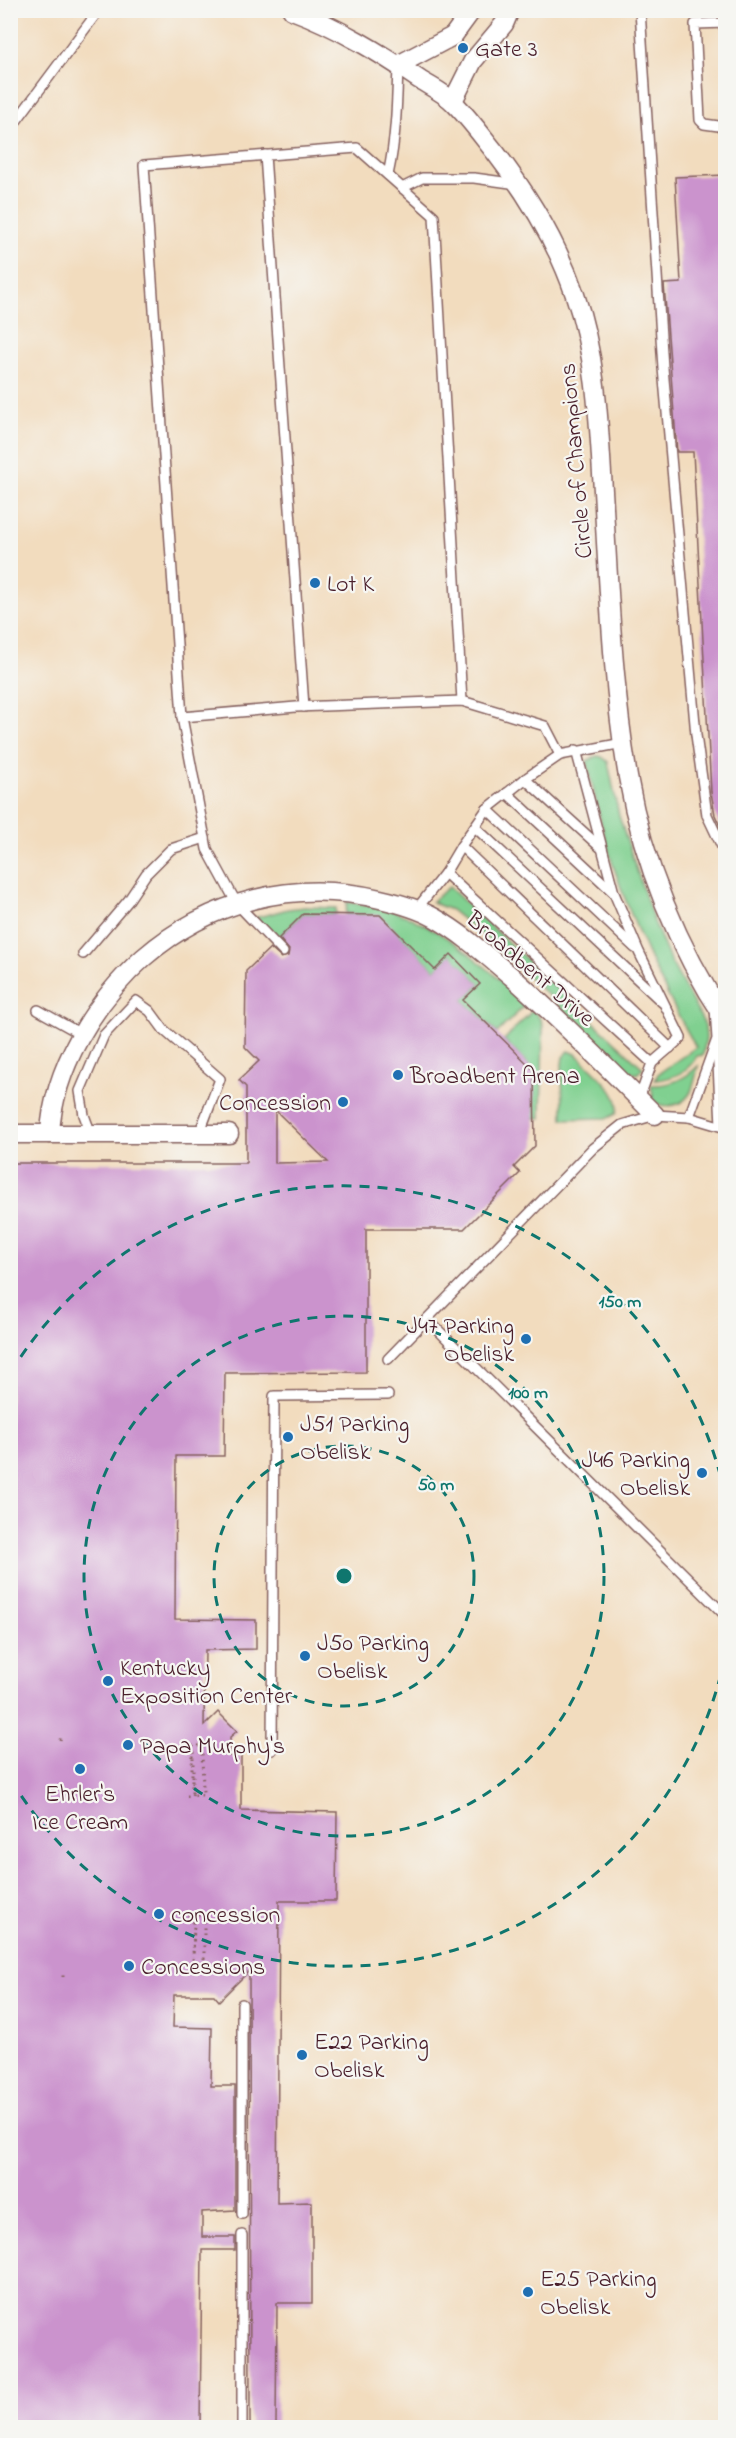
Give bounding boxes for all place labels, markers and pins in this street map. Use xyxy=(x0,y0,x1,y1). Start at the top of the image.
place label: Gate 3 xyxy=(475,33,538,68)
marker: Gate 3 xyxy=(456,41,470,55)
place label: Lot K xyxy=(327,568,374,603)
marker: Lot K xyxy=(308,576,322,590)
place label: Broadbent Arena xyxy=(409,1060,580,1095)
marker: Broadbent Arena xyxy=(391,1068,405,1082)
place label: Concession xyxy=(219,1087,331,1122)
marker: Concession xyxy=(336,1095,350,1109)
place label: J47 Parking Obelisk xyxy=(406,1310,514,1373)
marker: J47 Parking Obelisk xyxy=(519,1332,533,1346)
place label: J51 Parking Obelisk xyxy=(300,1408,409,1471)
marker: J51 Parking Obelisk xyxy=(281,1430,295,1444)
place label: J46 Parking Obelisk xyxy=(582,1444,690,1507)
marker: J46 Parking Obelisk xyxy=(695,1466,709,1480)
centre of rings xyxy=(334,1566,354,1586)
place label: J50 Parking Obelisk xyxy=(317,1627,429,1690)
marker: J50 Parking Obelisk xyxy=(298,1649,312,1663)
place label: Kentucky Exposition Center xyxy=(120,1652,293,1715)
marker: Kentucky Exposition Center xyxy=(101,1674,115,1688)
place label: Papa Murphy's xyxy=(140,1730,285,1766)
marker: Papa Murphy's xyxy=(121,1738,135,1752)
marker: Ehrler's Ice Cream xyxy=(73,1762,87,1776)
place label: Ehrler's Ice Cream xyxy=(32,1778,128,1841)
place label: concession xyxy=(171,1899,280,1934)
marker: concession xyxy=(152,1907,166,1921)
place label: Concessions xyxy=(141,1951,265,1986)
marker: Concessions xyxy=(122,1959,136,1973)
place label: E22 Parking Obelisk xyxy=(314,2026,429,2089)
marker: E22 Parking Obelisk xyxy=(295,2048,309,2062)
place label: E25 Parking Obelisk xyxy=(540,2263,657,2326)
marker: E25 Parking Obelisk xyxy=(521,2285,535,2299)

